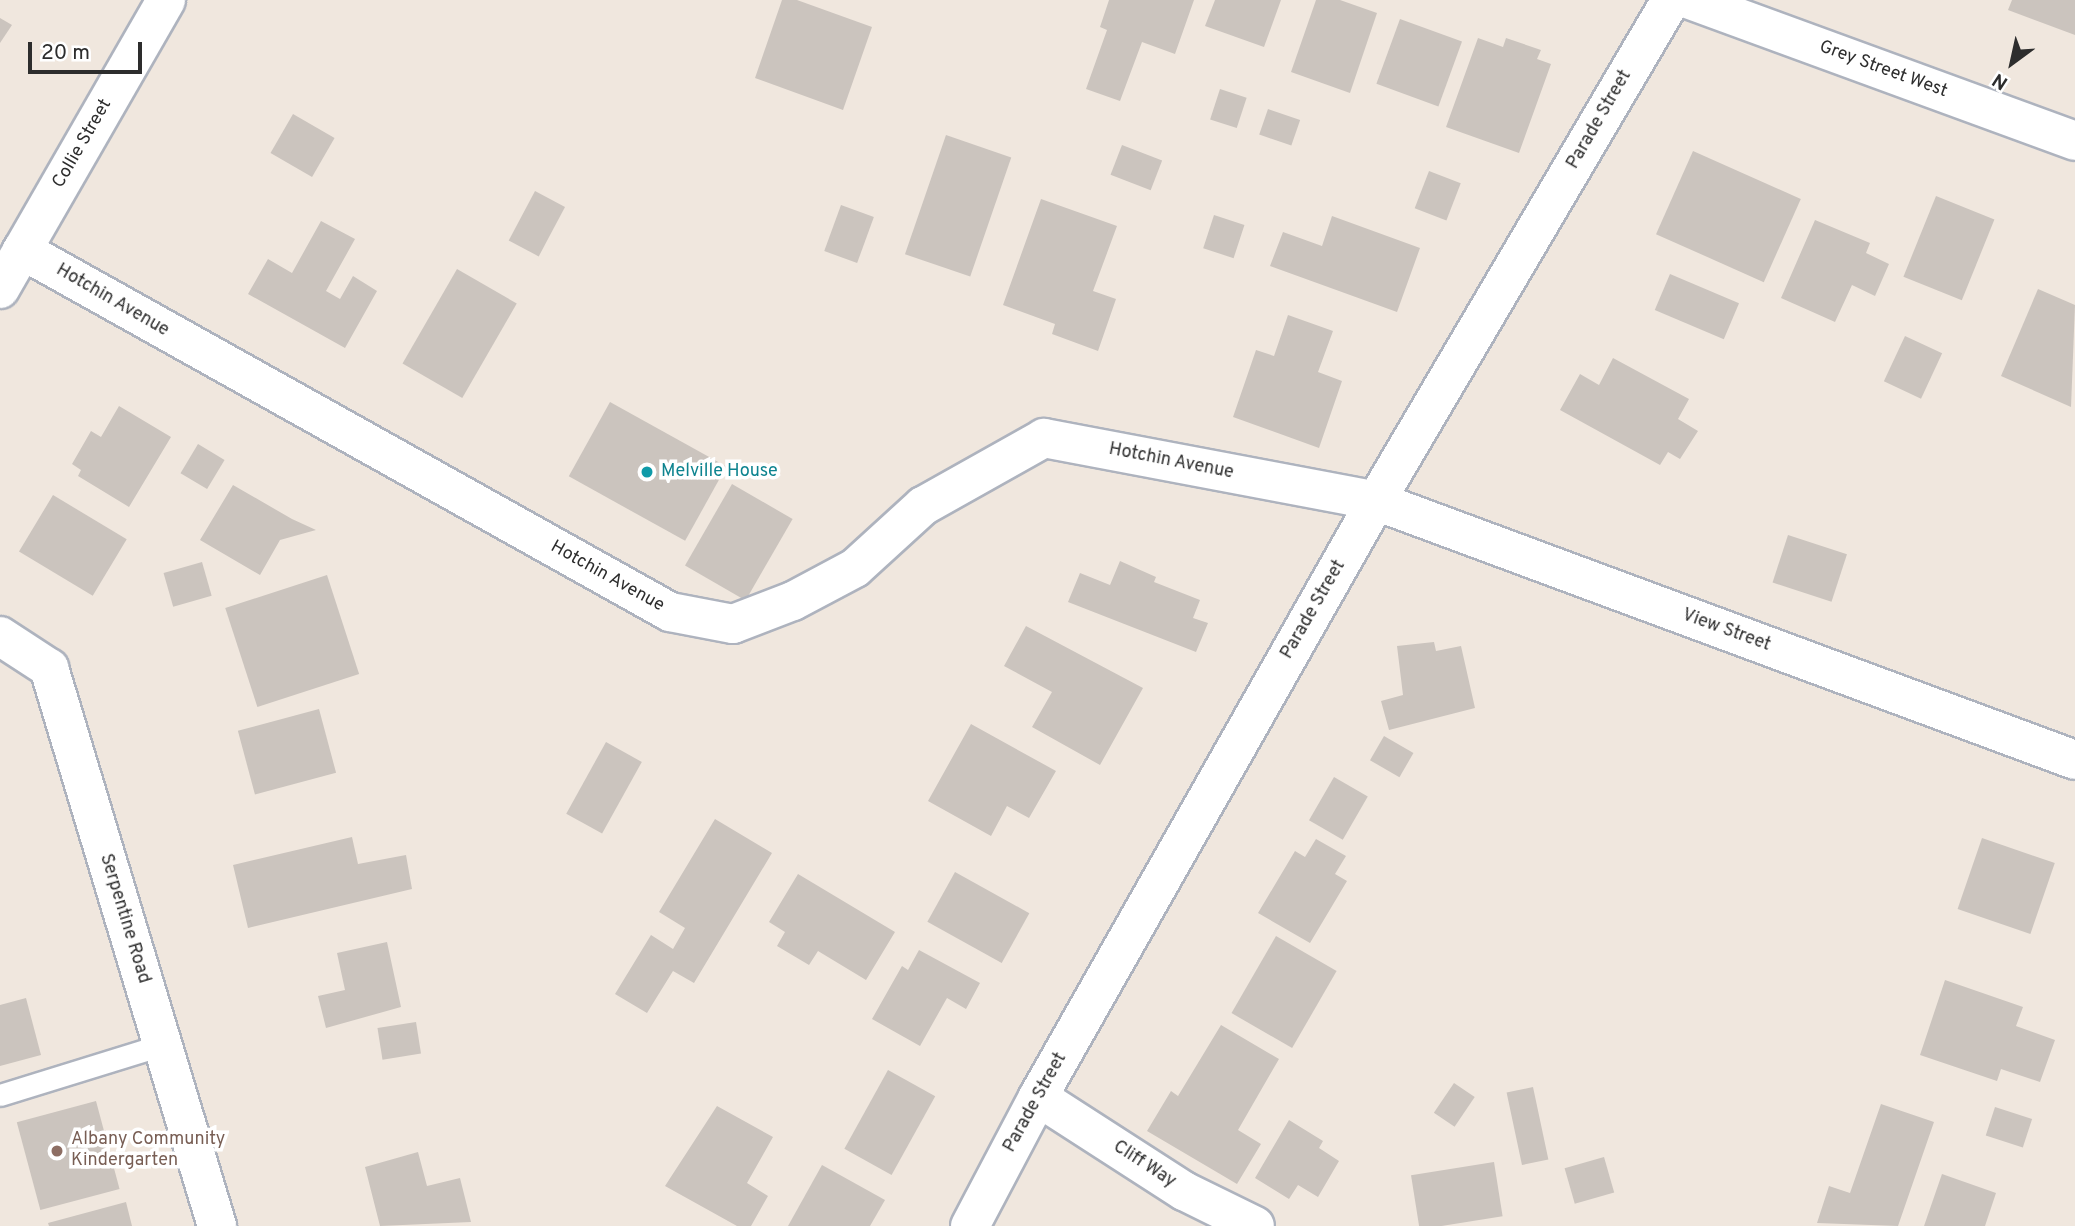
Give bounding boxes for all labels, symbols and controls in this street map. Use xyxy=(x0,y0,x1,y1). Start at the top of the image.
scale bar xyxy=(32,28,145,72)
north arrow xyxy=(1977,28,2047,98)
street label: Grey Street West xyxy=(1816,37,1950,103)
text: 20 m xyxy=(41,40,90,67)
street label: Parade Street xyxy=(1563,67,1637,173)
text: N xyxy=(1988,67,2013,94)
street label: Collie Street xyxy=(49,96,117,192)
street label: Hotchin Avenue xyxy=(51,260,173,342)
street label: Hotchin Avenue xyxy=(1106,439,1236,485)
place label: Melville House xyxy=(661,461,778,483)
marker: Melville House xyxy=(639,464,655,480)
street label: Hotchin Avenue xyxy=(546,537,668,617)
street label: Parade Street xyxy=(1277,557,1351,663)
street label: View Street xyxy=(1679,605,1773,657)
street label: Serpentine Road xyxy=(94,852,154,986)
street label: Parade Street xyxy=(1000,1049,1072,1157)
place label: Albany Community Kindergarten xyxy=(71,1130,225,1172)
street label: Cliff Way xyxy=(1108,1137,1180,1193)
marker: Albany Community Kindergarten xyxy=(49,1143,65,1159)

